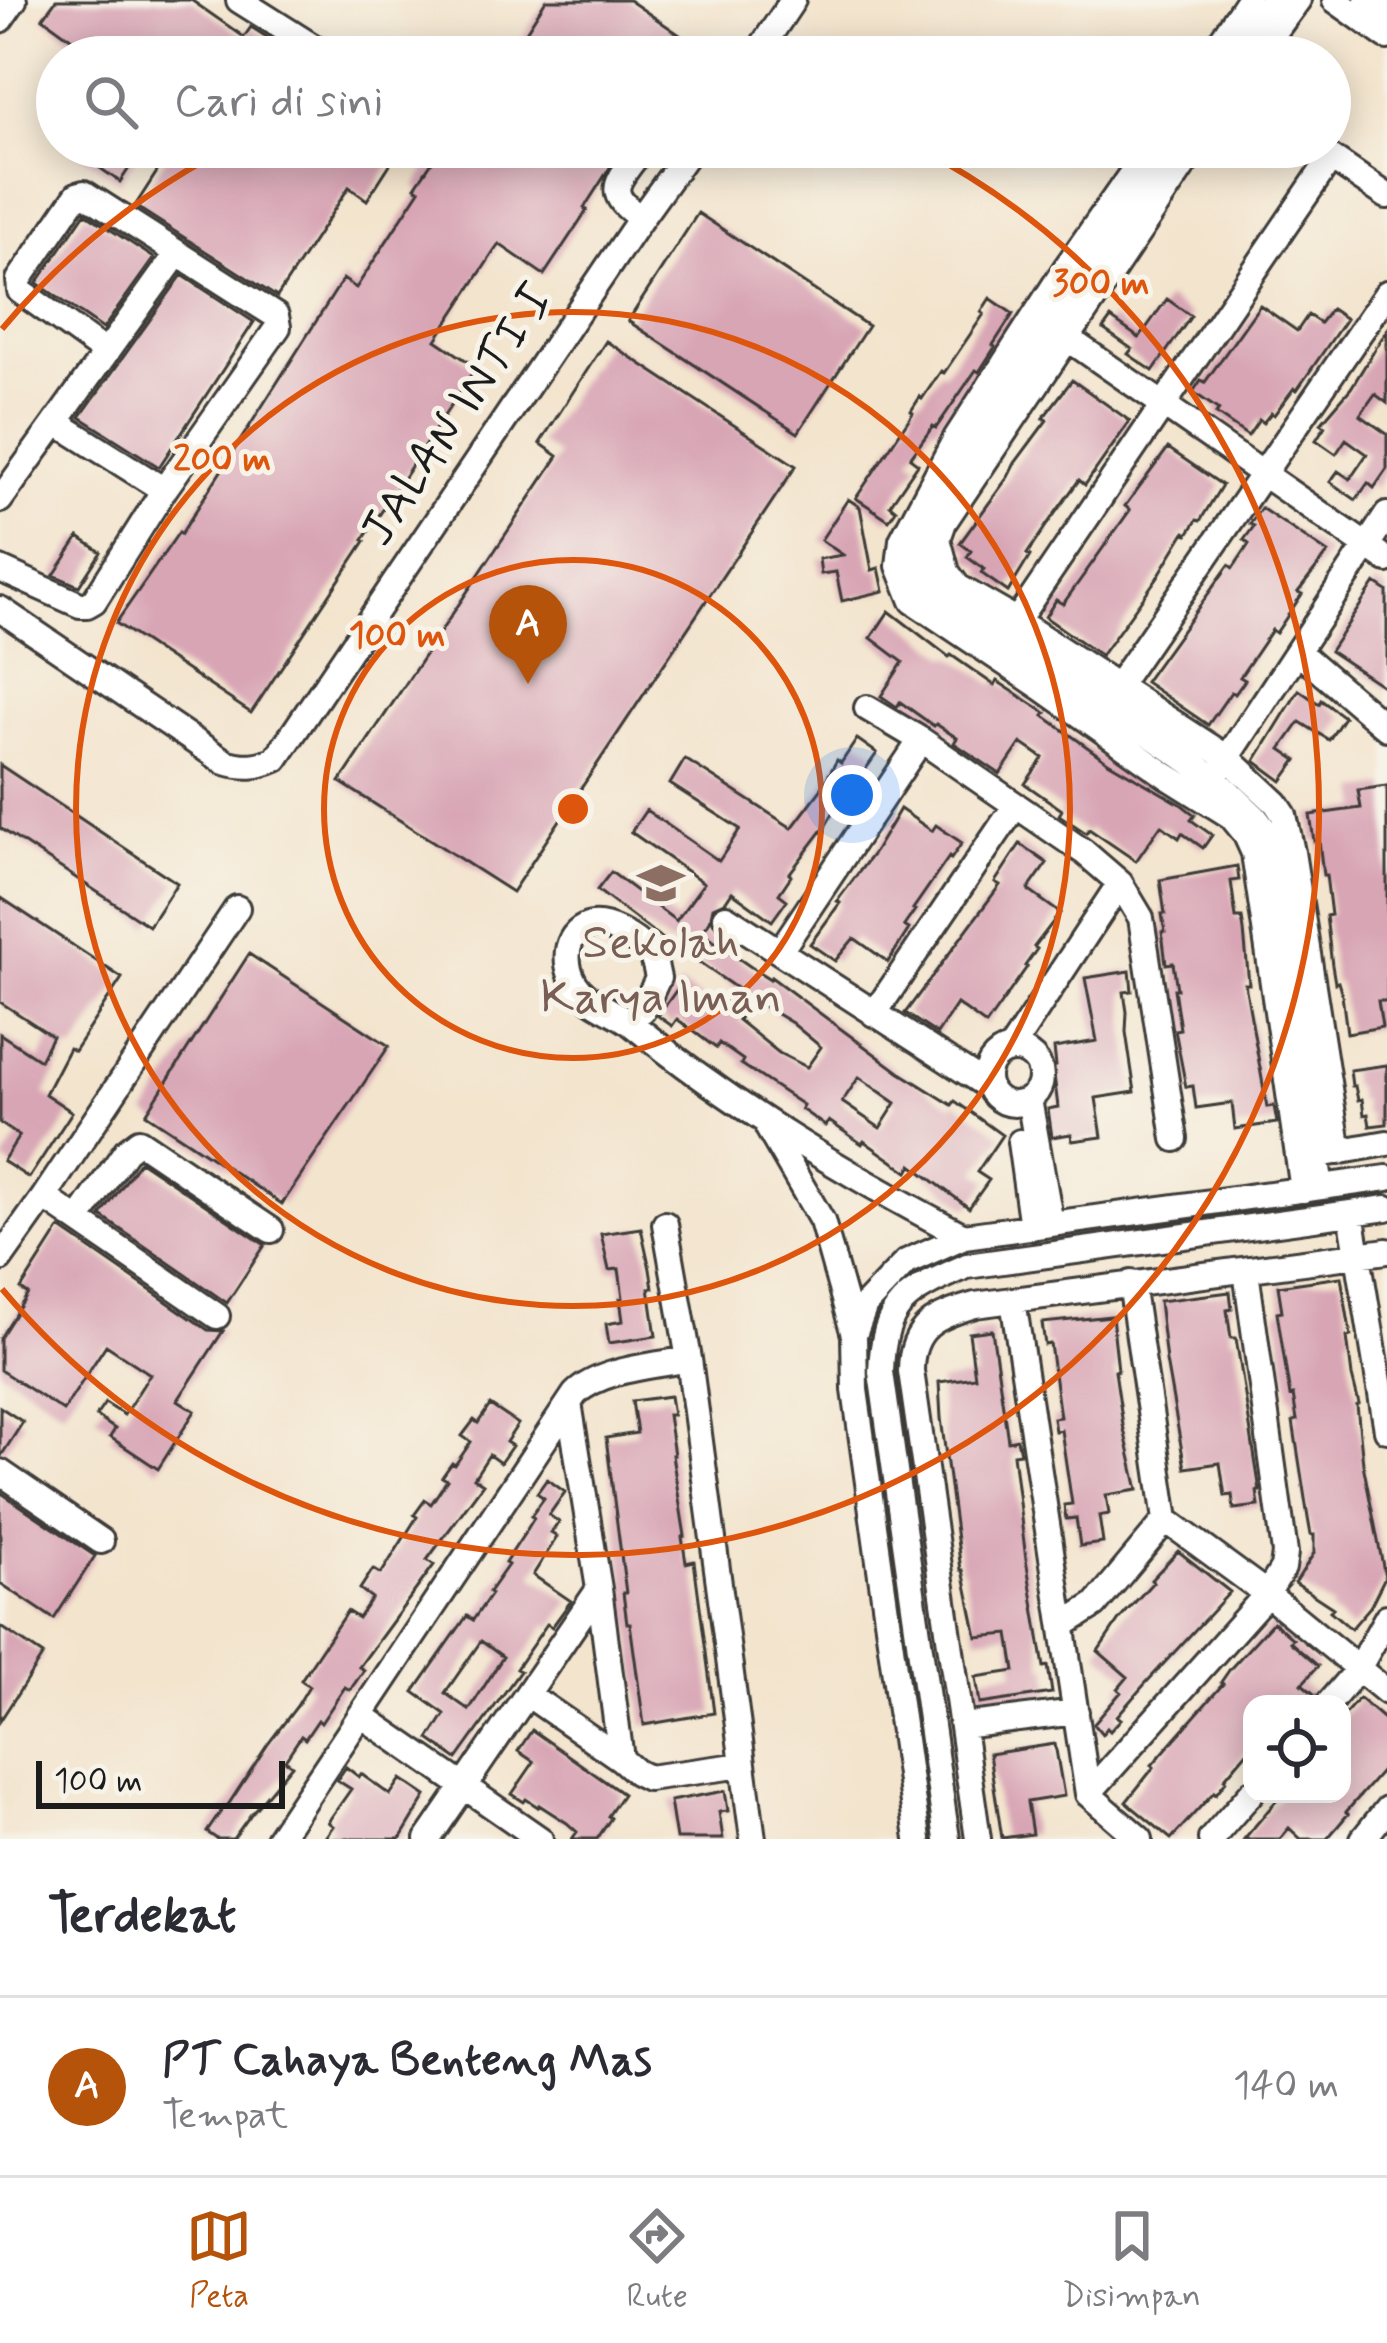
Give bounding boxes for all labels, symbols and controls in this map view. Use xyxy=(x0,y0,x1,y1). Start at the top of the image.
search box xyxy=(36,36,1351,168)
icon: search xyxy=(78,69,144,135)
text: Cari di sini xyxy=(174,73,383,132)
text: 300 m xyxy=(1053,261,1149,308)
street label: JALAN INTI I xyxy=(347,272,569,558)
text: 200 m xyxy=(173,437,271,484)
pin: A xyxy=(489,585,567,684)
text: 100 m xyxy=(349,613,445,660)
your location xyxy=(822,765,882,825)
centre of rings xyxy=(552,788,594,830)
school or university icon: Sekolah Karya Iman xyxy=(636,858,686,908)
place label: Sekolah Karya Iman xyxy=(540,912,782,1030)
map controls xyxy=(1243,1695,1351,1803)
button: locate xyxy=(1243,1695,1351,1803)
scale bar xyxy=(36,1755,285,1808)
text: 100 m xyxy=(54,1760,143,1804)
text: Terdekat xyxy=(48,1884,236,1950)
text: PT Cahaya Benteng Mas xyxy=(162,2032,652,2091)
text: A xyxy=(74,2061,100,2112)
text: 140 m xyxy=(1233,2061,1339,2112)
text: Tempat xyxy=(162,2091,288,2142)
tab: Peta xyxy=(186,2203,252,2319)
tab: Rute xyxy=(624,2203,690,2319)
tab: Disimpan xyxy=(1062,2203,1201,2319)

